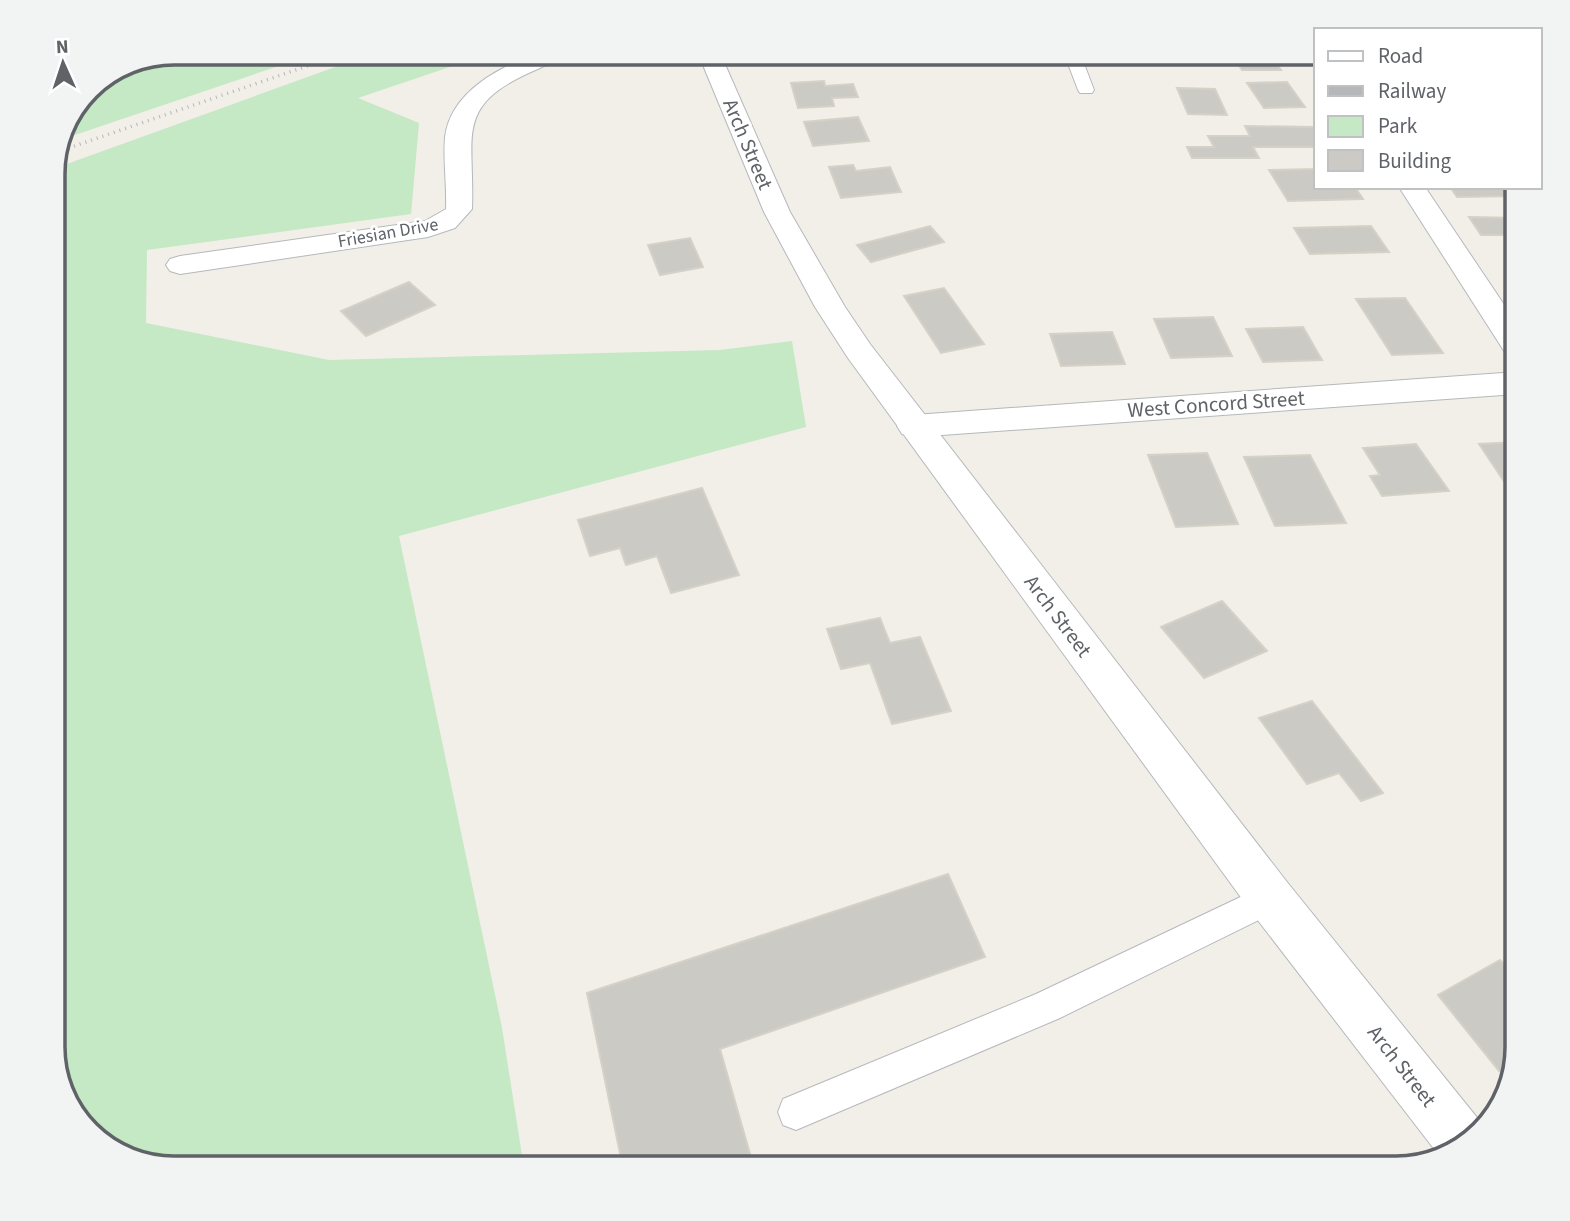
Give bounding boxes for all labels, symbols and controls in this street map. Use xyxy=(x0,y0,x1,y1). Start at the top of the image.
north arrow xyxy=(28,28,98,98)
legend xyxy=(1314,28,1542,189)
text: N xyxy=(55,34,69,61)
text: Road xyxy=(1378,41,1423,71)
text: Railway xyxy=(1378,76,1446,106)
street label: Arch Street xyxy=(715,94,781,194)
text: Park xyxy=(1378,111,1418,141)
text: Building xyxy=(1378,146,1452,176)
street label: Friesian Drive xyxy=(336,212,440,254)
street label: West Concord Street xyxy=(1126,383,1306,425)
street label: Arch Street xyxy=(1017,569,1099,663)
street label: Arch Street xyxy=(1361,1019,1443,1113)

